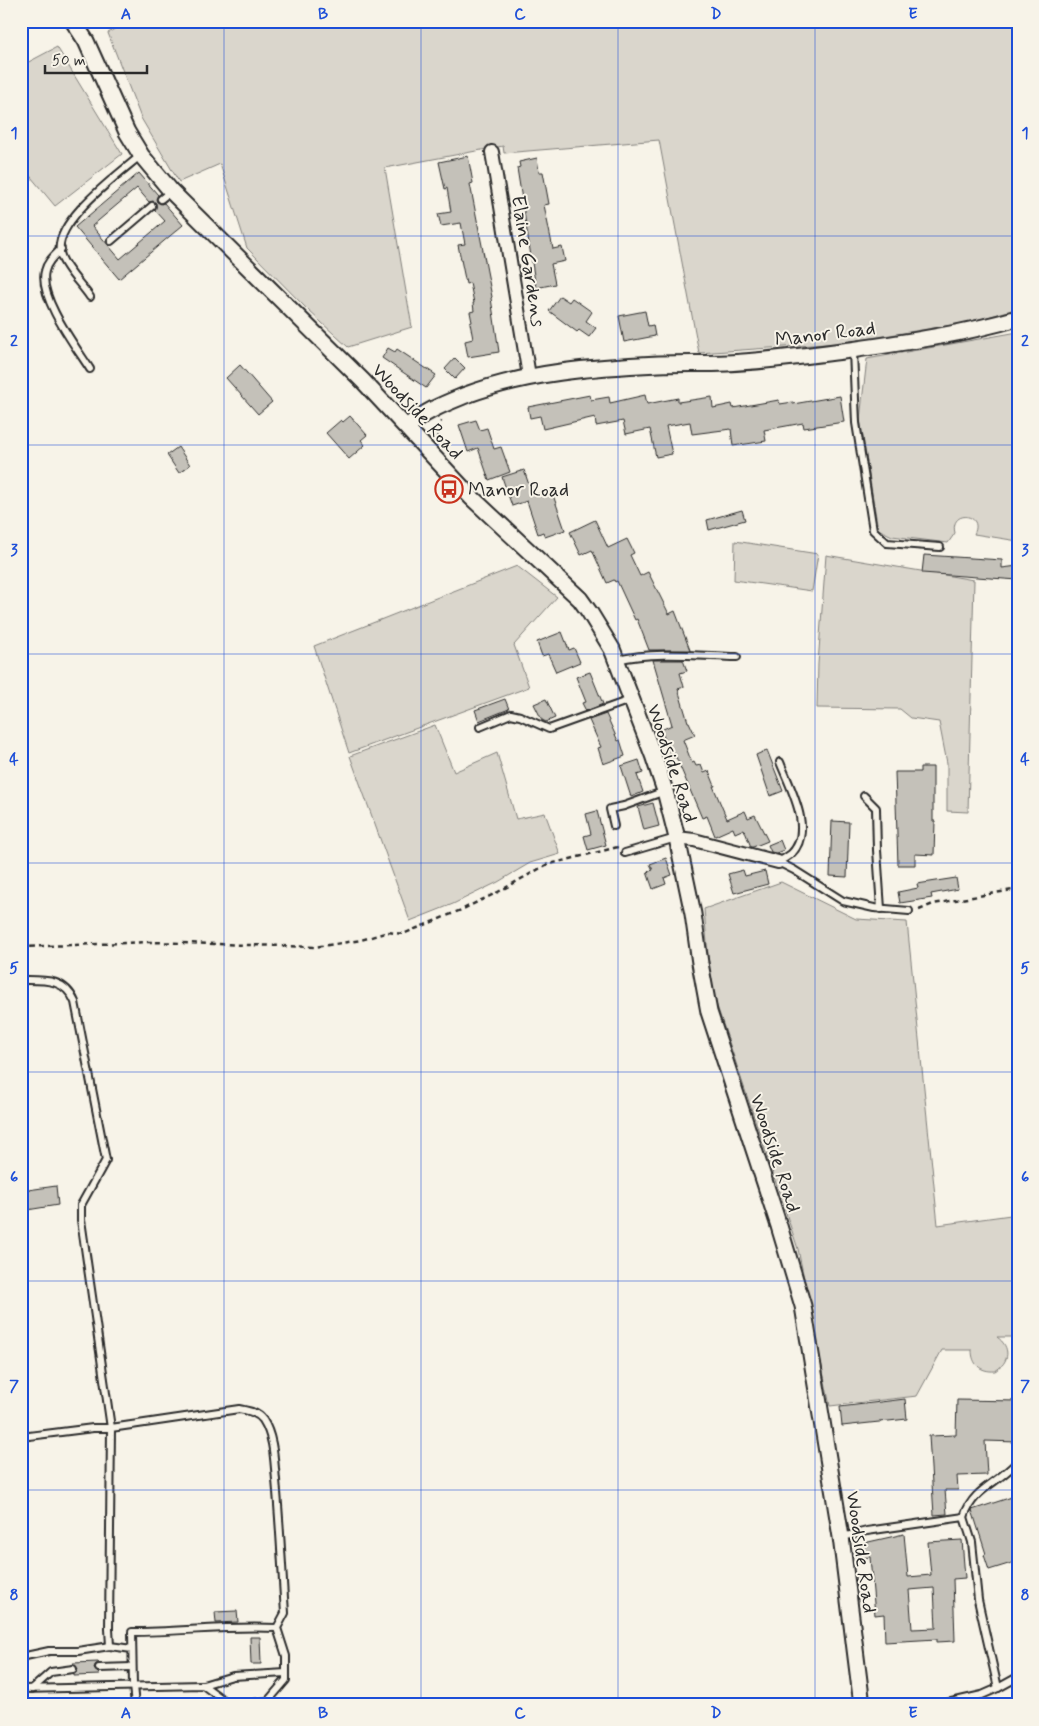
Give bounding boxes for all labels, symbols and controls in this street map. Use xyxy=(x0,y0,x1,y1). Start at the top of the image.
text: A xyxy=(121,4,131,25)
text: B xyxy=(318,4,328,25)
text: C xyxy=(514,4,526,25)
text: D xyxy=(710,4,722,25)
text: E xyxy=(908,4,918,25)
scale bar xyxy=(45,42,148,74)
text: 50 m xyxy=(52,51,86,71)
text: 1 xyxy=(10,123,18,144)
text: 1 xyxy=(1021,123,1029,144)
street label: Elaine Gardens xyxy=(504,193,551,329)
street label: Manor Road xyxy=(773,315,877,354)
text: 2 xyxy=(10,331,18,352)
text: 2 xyxy=(1021,331,1029,352)
street label: Woodside Road xyxy=(365,358,469,466)
bus stop icon: Manor Road xyxy=(434,474,464,504)
place label: Manor Road xyxy=(468,477,569,504)
text: 3 xyxy=(10,540,18,561)
text: 3 xyxy=(1021,540,1029,561)
street label: Woodside Road xyxy=(640,701,703,826)
text: 4 xyxy=(9,749,19,770)
text: 4 xyxy=(1020,749,1030,770)
text: 5 xyxy=(9,958,19,979)
text: 5 xyxy=(1020,958,1030,979)
street label: Woodside Road xyxy=(743,1091,806,1216)
text: 6 xyxy=(10,1167,18,1188)
text: 6 xyxy=(1021,1167,1029,1188)
text: 7 xyxy=(9,1376,19,1397)
text: 7 xyxy=(1020,1376,1030,1397)
street label: Woodside Road xyxy=(839,1489,882,1615)
text: 8 xyxy=(9,1585,19,1606)
text: 8 xyxy=(1020,1585,1030,1606)
text: A xyxy=(121,1703,131,1724)
text: B xyxy=(318,1703,328,1724)
text: C xyxy=(514,1703,526,1724)
text: D xyxy=(710,1703,722,1724)
text: E xyxy=(908,1703,918,1724)

